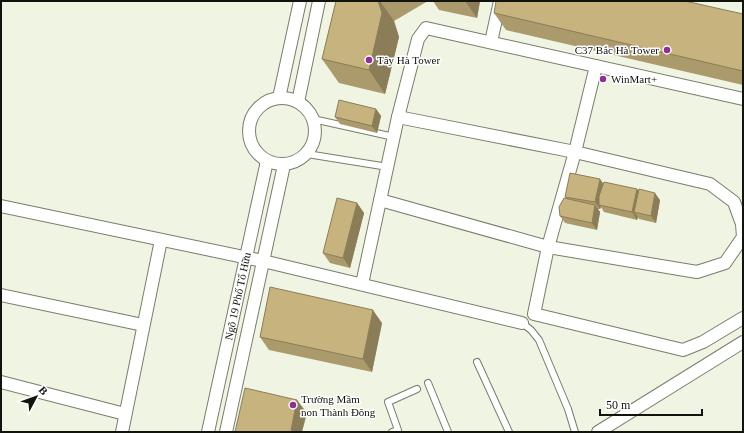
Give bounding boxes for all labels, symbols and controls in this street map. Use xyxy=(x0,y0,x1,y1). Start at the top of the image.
place label: C37 Bắc Hà Tower xyxy=(575,44,659,56)
marker: C37 Bắc Hà Tower xyxy=(662,45,672,55)
place label: Tây Hà Tower xyxy=(377,54,441,66)
marker: Tây Hà Tower xyxy=(364,55,374,65)
place label: WinMart+ xyxy=(611,73,657,85)
marker: WinMart+ xyxy=(598,74,608,84)
street label: Ngõ 19 Phố Tố Hữu xyxy=(222,251,253,341)
north arrow xyxy=(16,377,56,417)
text: B xyxy=(37,384,51,398)
scale bar xyxy=(600,391,702,417)
place label: Trường Mầm non Thành Đông xyxy=(301,393,376,418)
text: 50 m xyxy=(606,398,631,412)
marker: Trường Mầm non Thành Đông xyxy=(288,400,298,410)

